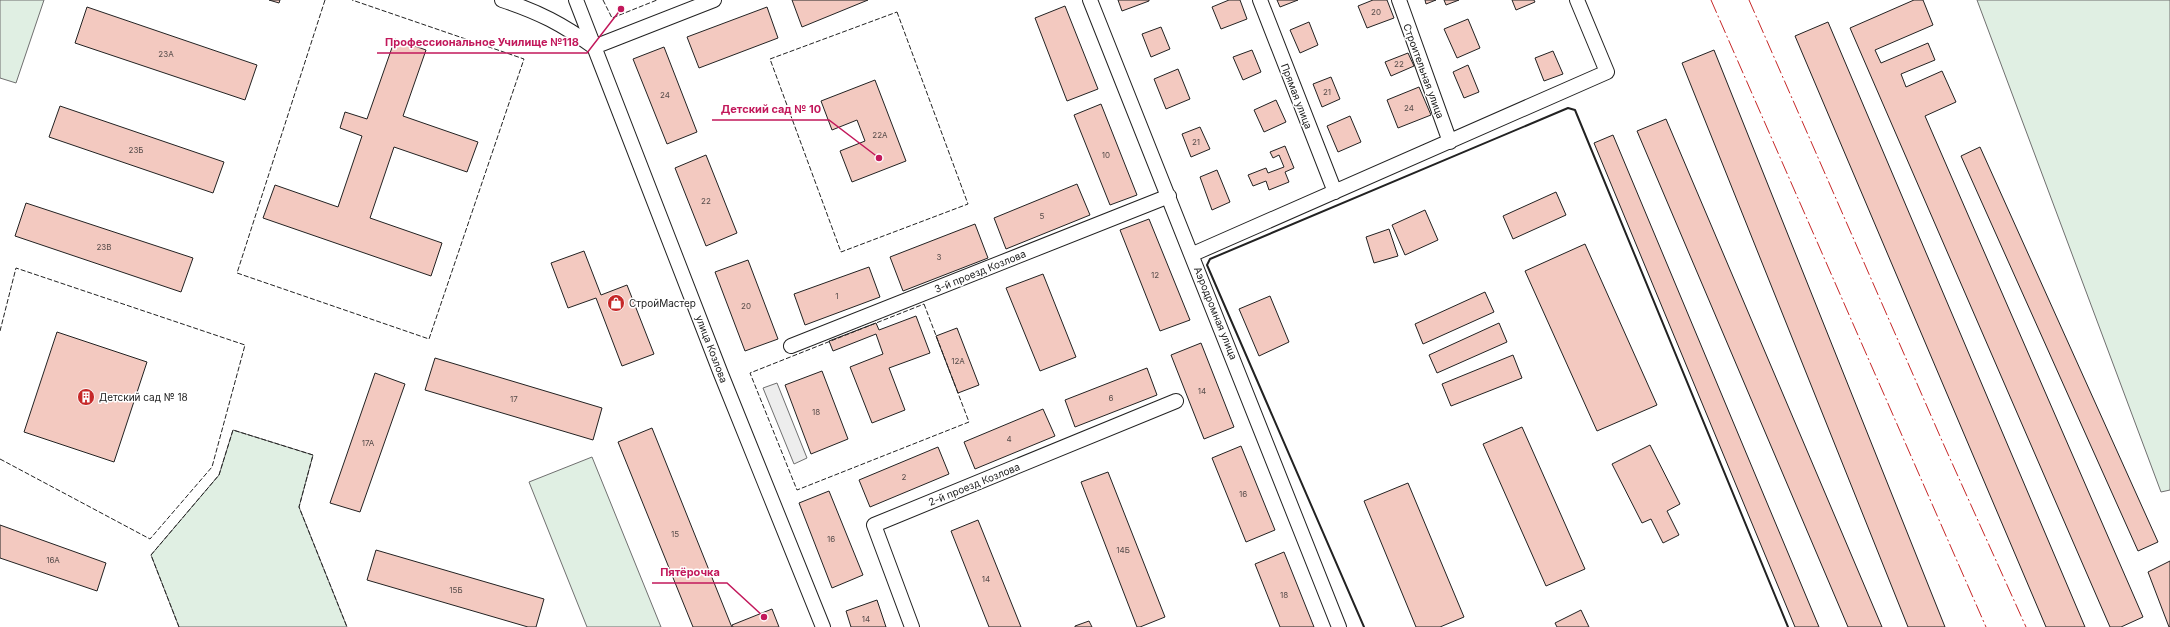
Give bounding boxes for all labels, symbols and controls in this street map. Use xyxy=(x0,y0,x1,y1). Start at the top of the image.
house number: 20 xyxy=(1371,7,1381,17)
street label: Строительная улица xyxy=(1401,22,1447,120)
callout: Профессиональное Училище №118 xyxy=(377,30,587,53)
text: Профессиональное Училище №118 xyxy=(385,35,579,49)
house number: 23А xyxy=(158,49,174,59)
house number: 22 xyxy=(1394,59,1404,69)
street label: Прямая улица xyxy=(1279,62,1315,130)
house number: 21 xyxy=(1323,87,1331,97)
house number: 24 xyxy=(660,90,670,100)
callout: Детский сад № 10 xyxy=(712,97,829,120)
text: Детский сад № 10 xyxy=(721,102,821,116)
house number: 24 xyxy=(1404,103,1414,113)
house number: 22А xyxy=(872,130,888,140)
house number: 21 xyxy=(1192,137,1200,147)
house number: 23Б xyxy=(129,145,144,155)
house number: 10 xyxy=(1102,150,1110,160)
house number: 22 xyxy=(701,196,711,206)
house number: 5 xyxy=(1040,211,1045,221)
house number: 23В xyxy=(96,242,112,252)
street label: 3-й проезд Козлова xyxy=(932,247,1028,295)
house number: 3 xyxy=(937,252,942,262)
street label: Аэродромная улица xyxy=(1192,265,1240,361)
house number: 12 xyxy=(1151,270,1159,280)
house number: 1 xyxy=(835,291,839,301)
shop icon: СтройМастер xyxy=(606,293,626,313)
place label: СтройМастер xyxy=(629,297,696,309)
house number: 20 xyxy=(741,301,751,311)
street label: улица Козлова xyxy=(694,313,730,385)
house number: 12А xyxy=(951,356,965,366)
house number: 14 xyxy=(1198,386,1206,396)
building icon: Детский сад № 18 xyxy=(76,387,96,407)
place label: Детский сад № 18 xyxy=(99,391,188,403)
house number: 6 xyxy=(1109,393,1114,403)
house number: 17 xyxy=(510,394,518,404)
house number: 18 xyxy=(812,407,820,417)
house number: 4 xyxy=(1006,434,1012,444)
house number: 17А xyxy=(362,438,375,448)
street label: 2-й проезд Козлова xyxy=(927,460,1021,508)
house number: 2 xyxy=(902,472,907,482)
house number: 16 xyxy=(1239,489,1247,499)
house number: 15 xyxy=(671,529,679,539)
house number: 16 xyxy=(827,534,835,544)
house number: 14Б xyxy=(1116,545,1130,555)
house number: 16А xyxy=(46,555,60,565)
callout: Пятёрочка xyxy=(652,560,727,583)
text: Пятёрочка xyxy=(660,565,720,579)
house number: 14 xyxy=(982,574,990,584)
house number: 15Б xyxy=(449,585,463,595)
house number: 18 xyxy=(1280,590,1288,600)
house number: 14 xyxy=(862,614,870,624)

